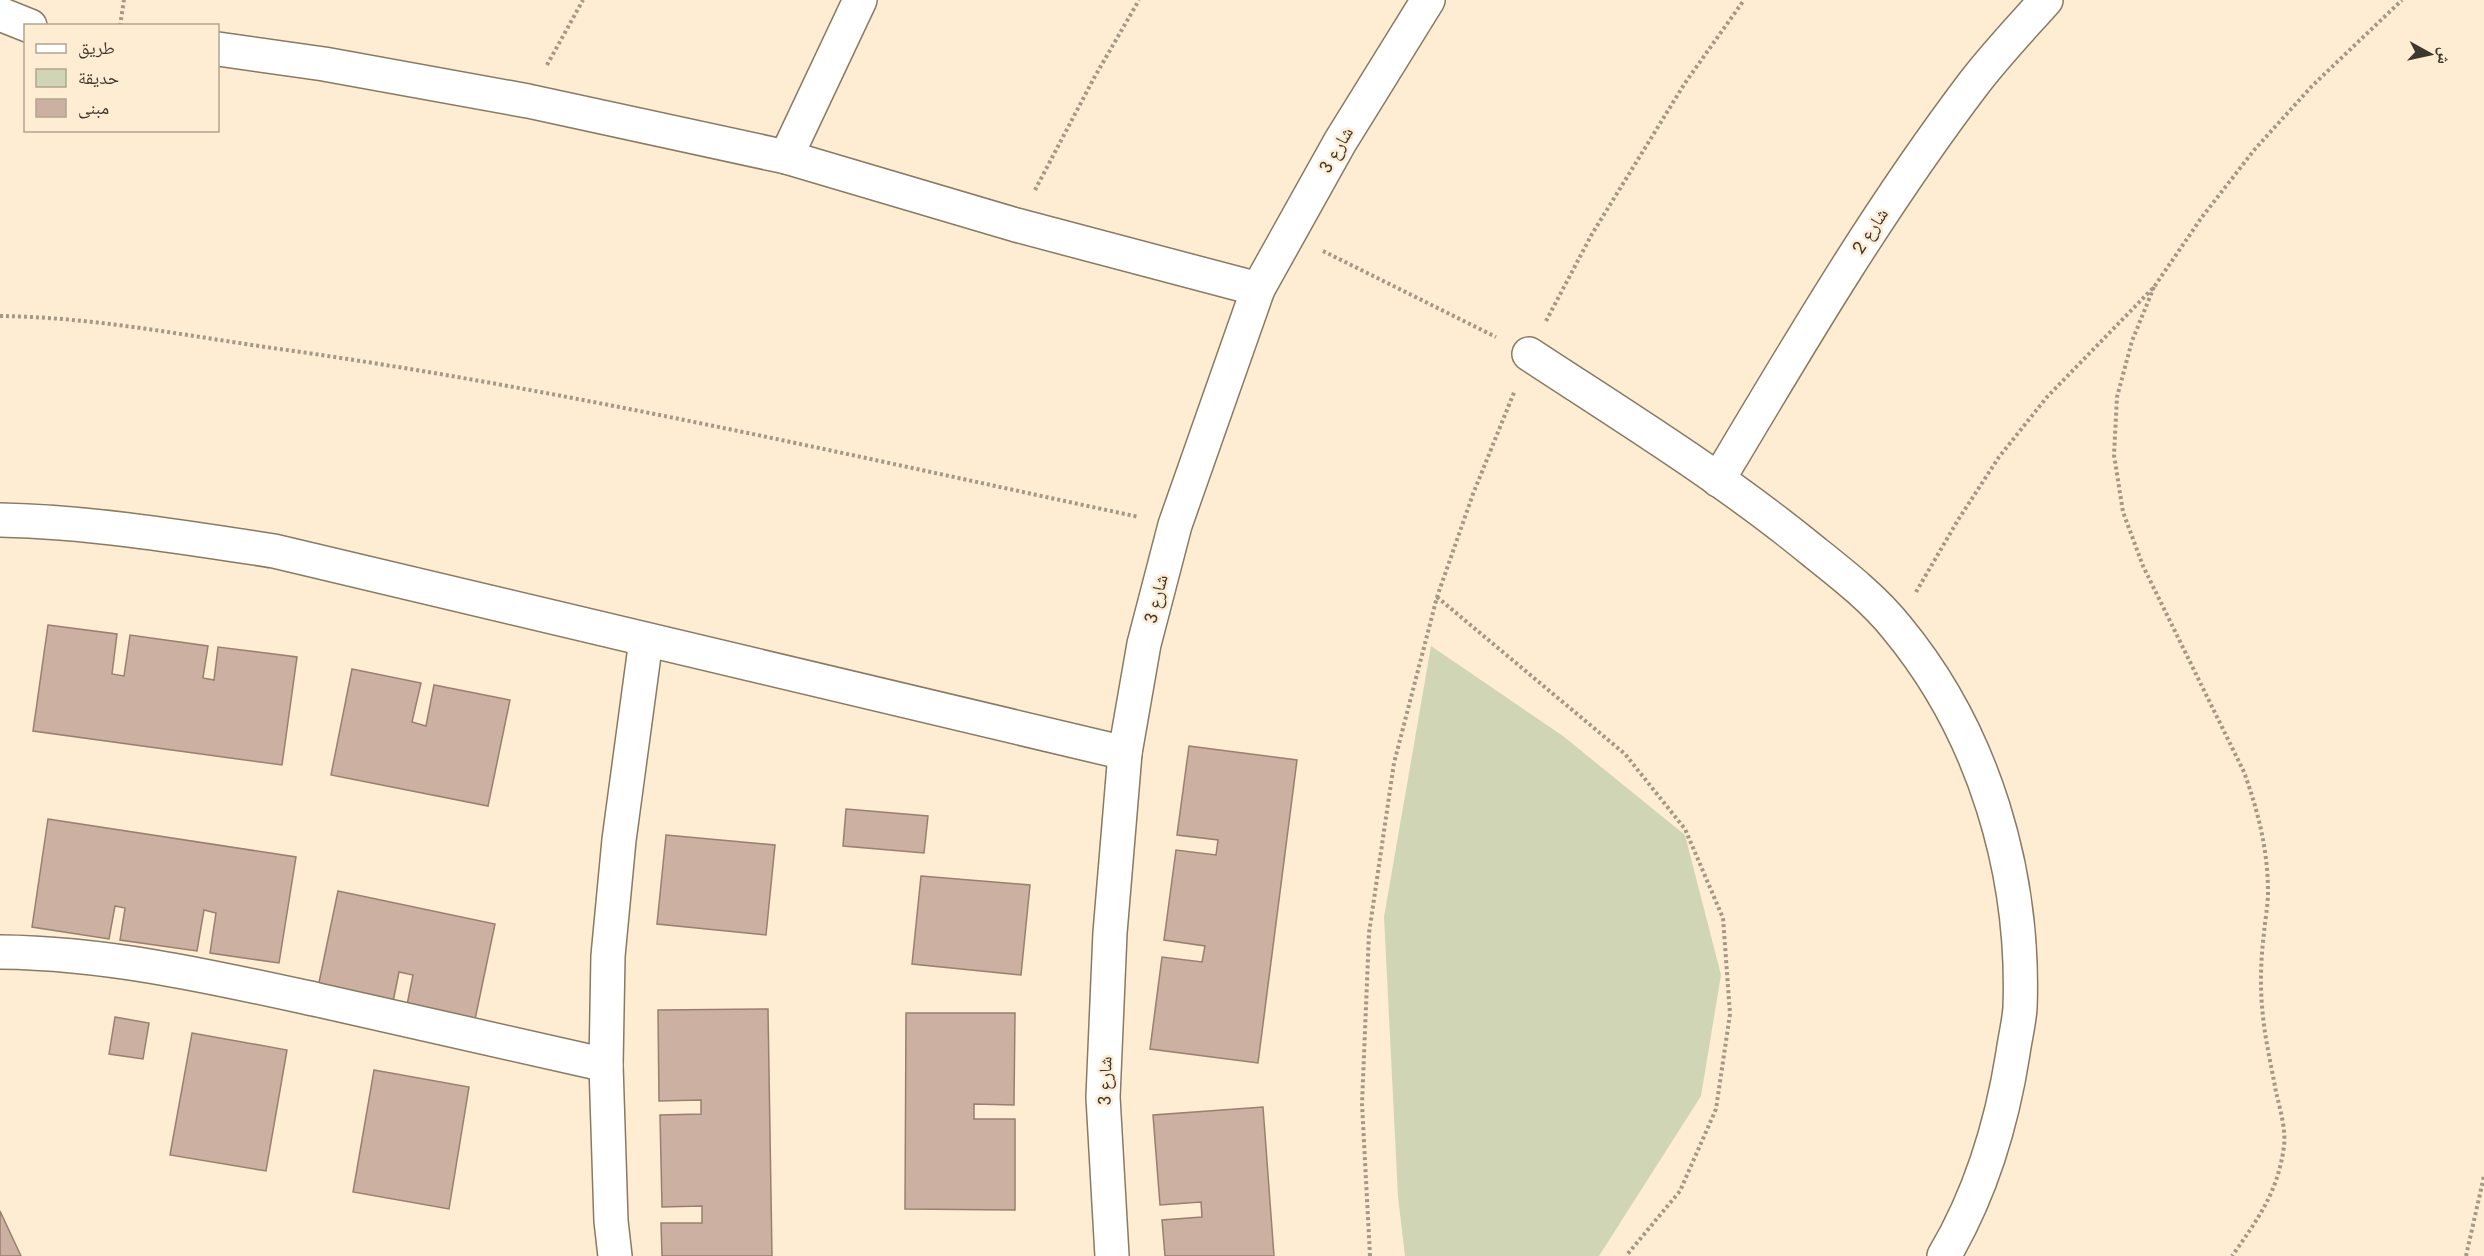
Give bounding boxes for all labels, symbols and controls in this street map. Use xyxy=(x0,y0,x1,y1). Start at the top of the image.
legend xyxy=(24,24,219,132)
north arrow xyxy=(2400,24,2460,84)
text: طريق xyxy=(78,35,115,61)
text: ش xyxy=(2432,46,2457,66)
text: حديقة xyxy=(78,65,119,91)
text: مبنى xyxy=(78,95,109,121)
street label: شارع 3 xyxy=(1312,122,1360,178)
street label: شارع 2 xyxy=(1846,203,1894,259)
street label: شارع 3 xyxy=(1137,572,1175,626)
street label: شارع 3 xyxy=(1092,1056,1118,1106)

